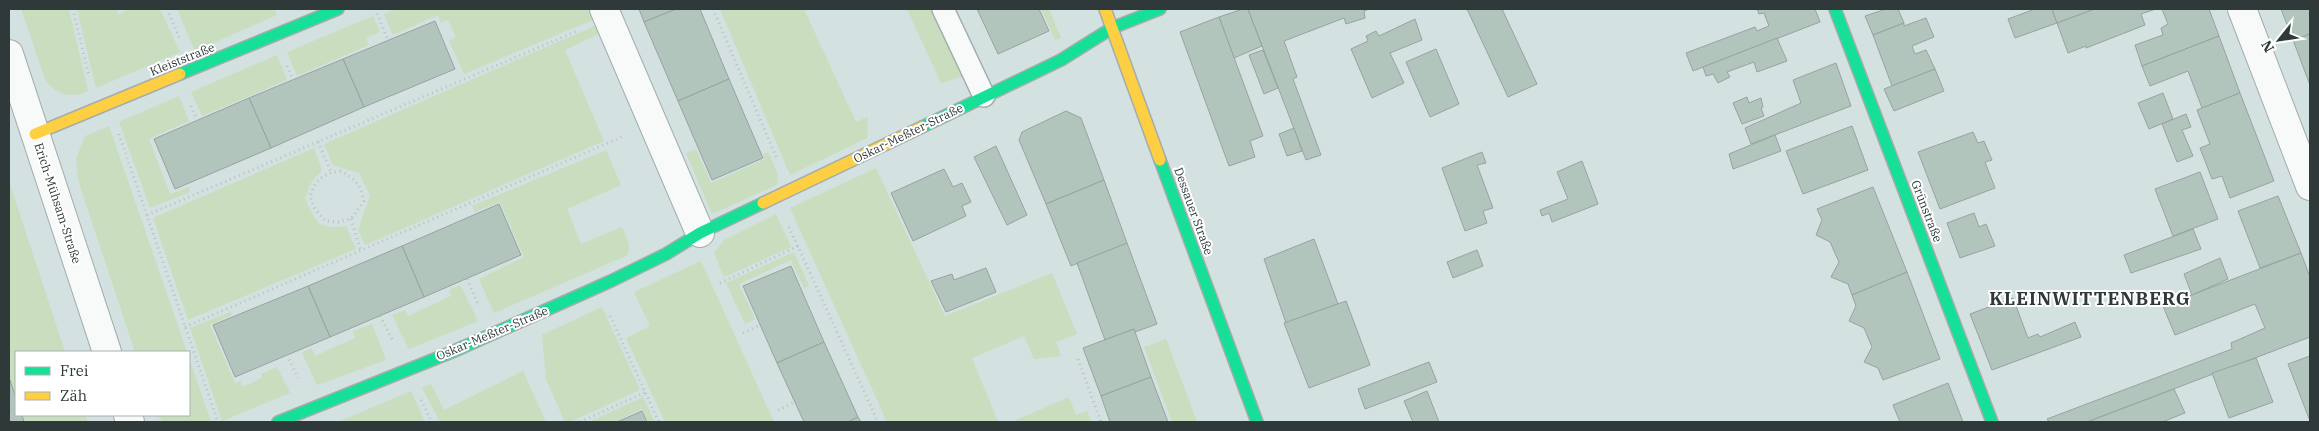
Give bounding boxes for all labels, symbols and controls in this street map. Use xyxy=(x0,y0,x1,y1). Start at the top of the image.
north arrow xyxy=(2254,15,2304,65)
text: N xyxy=(2257,37,2278,56)
street label: Kleiststraße xyxy=(148,39,216,79)
street label: Oskar-Meßter-Straße xyxy=(851,100,965,166)
street label: Erich-Mühsam-Straße xyxy=(31,141,85,265)
street label: Dessauer Straße xyxy=(1171,165,1217,257)
street label: Grünstraße xyxy=(1908,178,1946,244)
district label: KLEINWITTENBERG xyxy=(1989,287,2191,310)
street label: Oskar-Meßter-Straße xyxy=(434,303,550,363)
legend xyxy=(15,351,190,416)
text: Frei xyxy=(60,361,89,380)
text: Zäh xyxy=(60,386,87,405)

